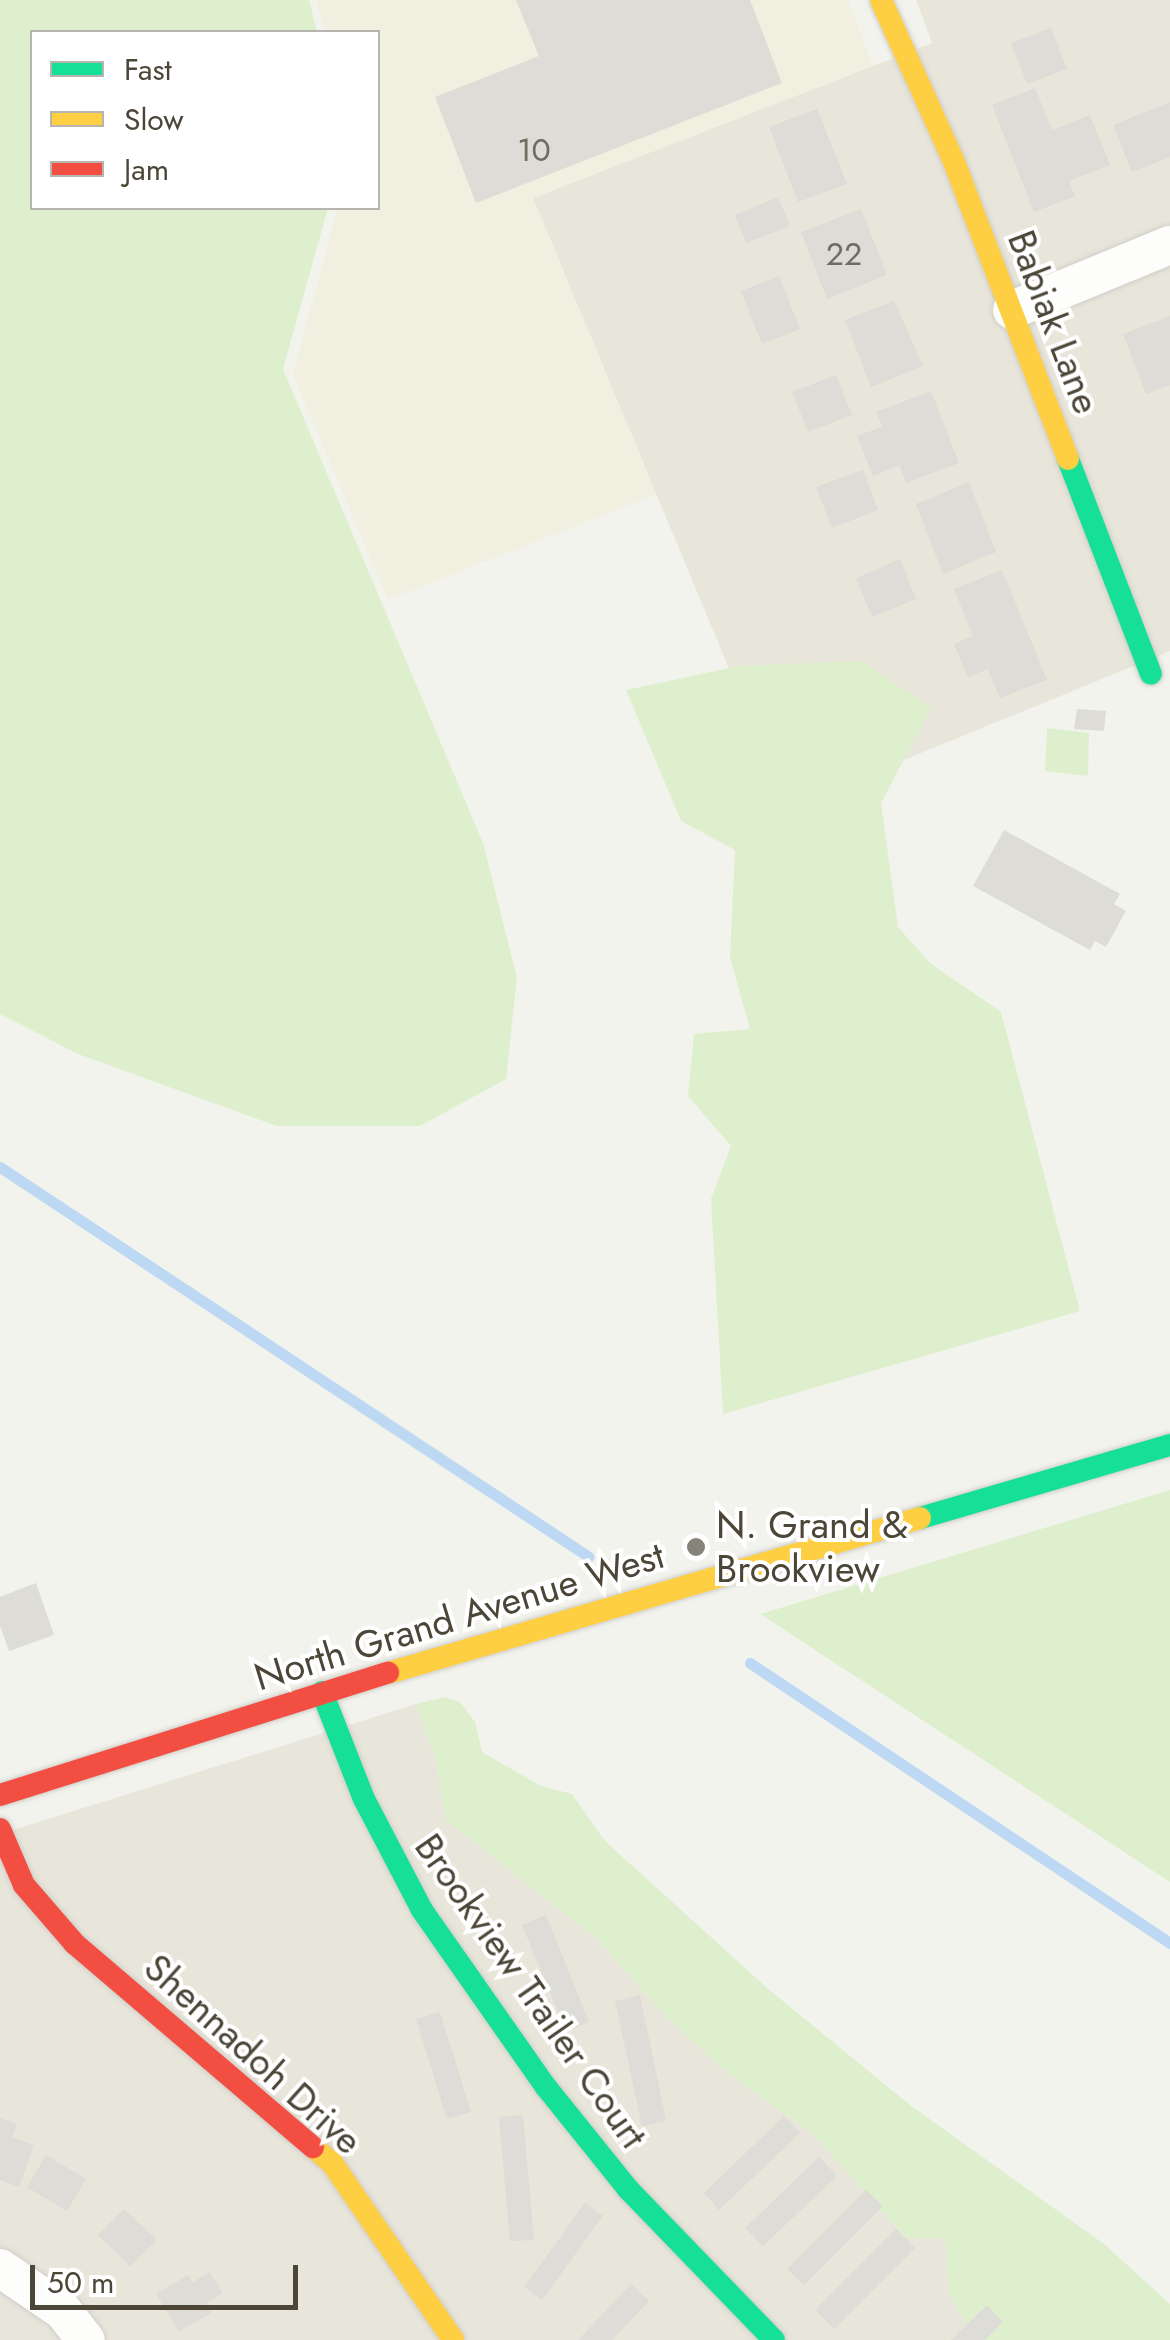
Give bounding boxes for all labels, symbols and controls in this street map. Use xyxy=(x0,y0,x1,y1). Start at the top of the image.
legend xyxy=(30,30,380,210)
text: Fast xyxy=(124,48,172,91)
text: Slow xyxy=(124,98,184,141)
house number: 10 xyxy=(517,131,551,169)
text: Jam xyxy=(124,148,169,191)
street label: Babiak Lane xyxy=(998,224,1110,420)
house number: 22 xyxy=(826,235,862,273)
place label: N. Grand & Brookview xyxy=(716,1502,908,1592)
street label: North Grand Avenue West xyxy=(249,1532,669,1700)
marker: N. Grand & Brookview xyxy=(685,1536,707,1558)
street label: Brookview Trailer Court xyxy=(405,1825,657,2157)
street label: Shennadoh Drive xyxy=(135,1944,371,2164)
scale bar xyxy=(35,2245,302,2307)
text: 50 m xyxy=(47,2261,114,2304)

